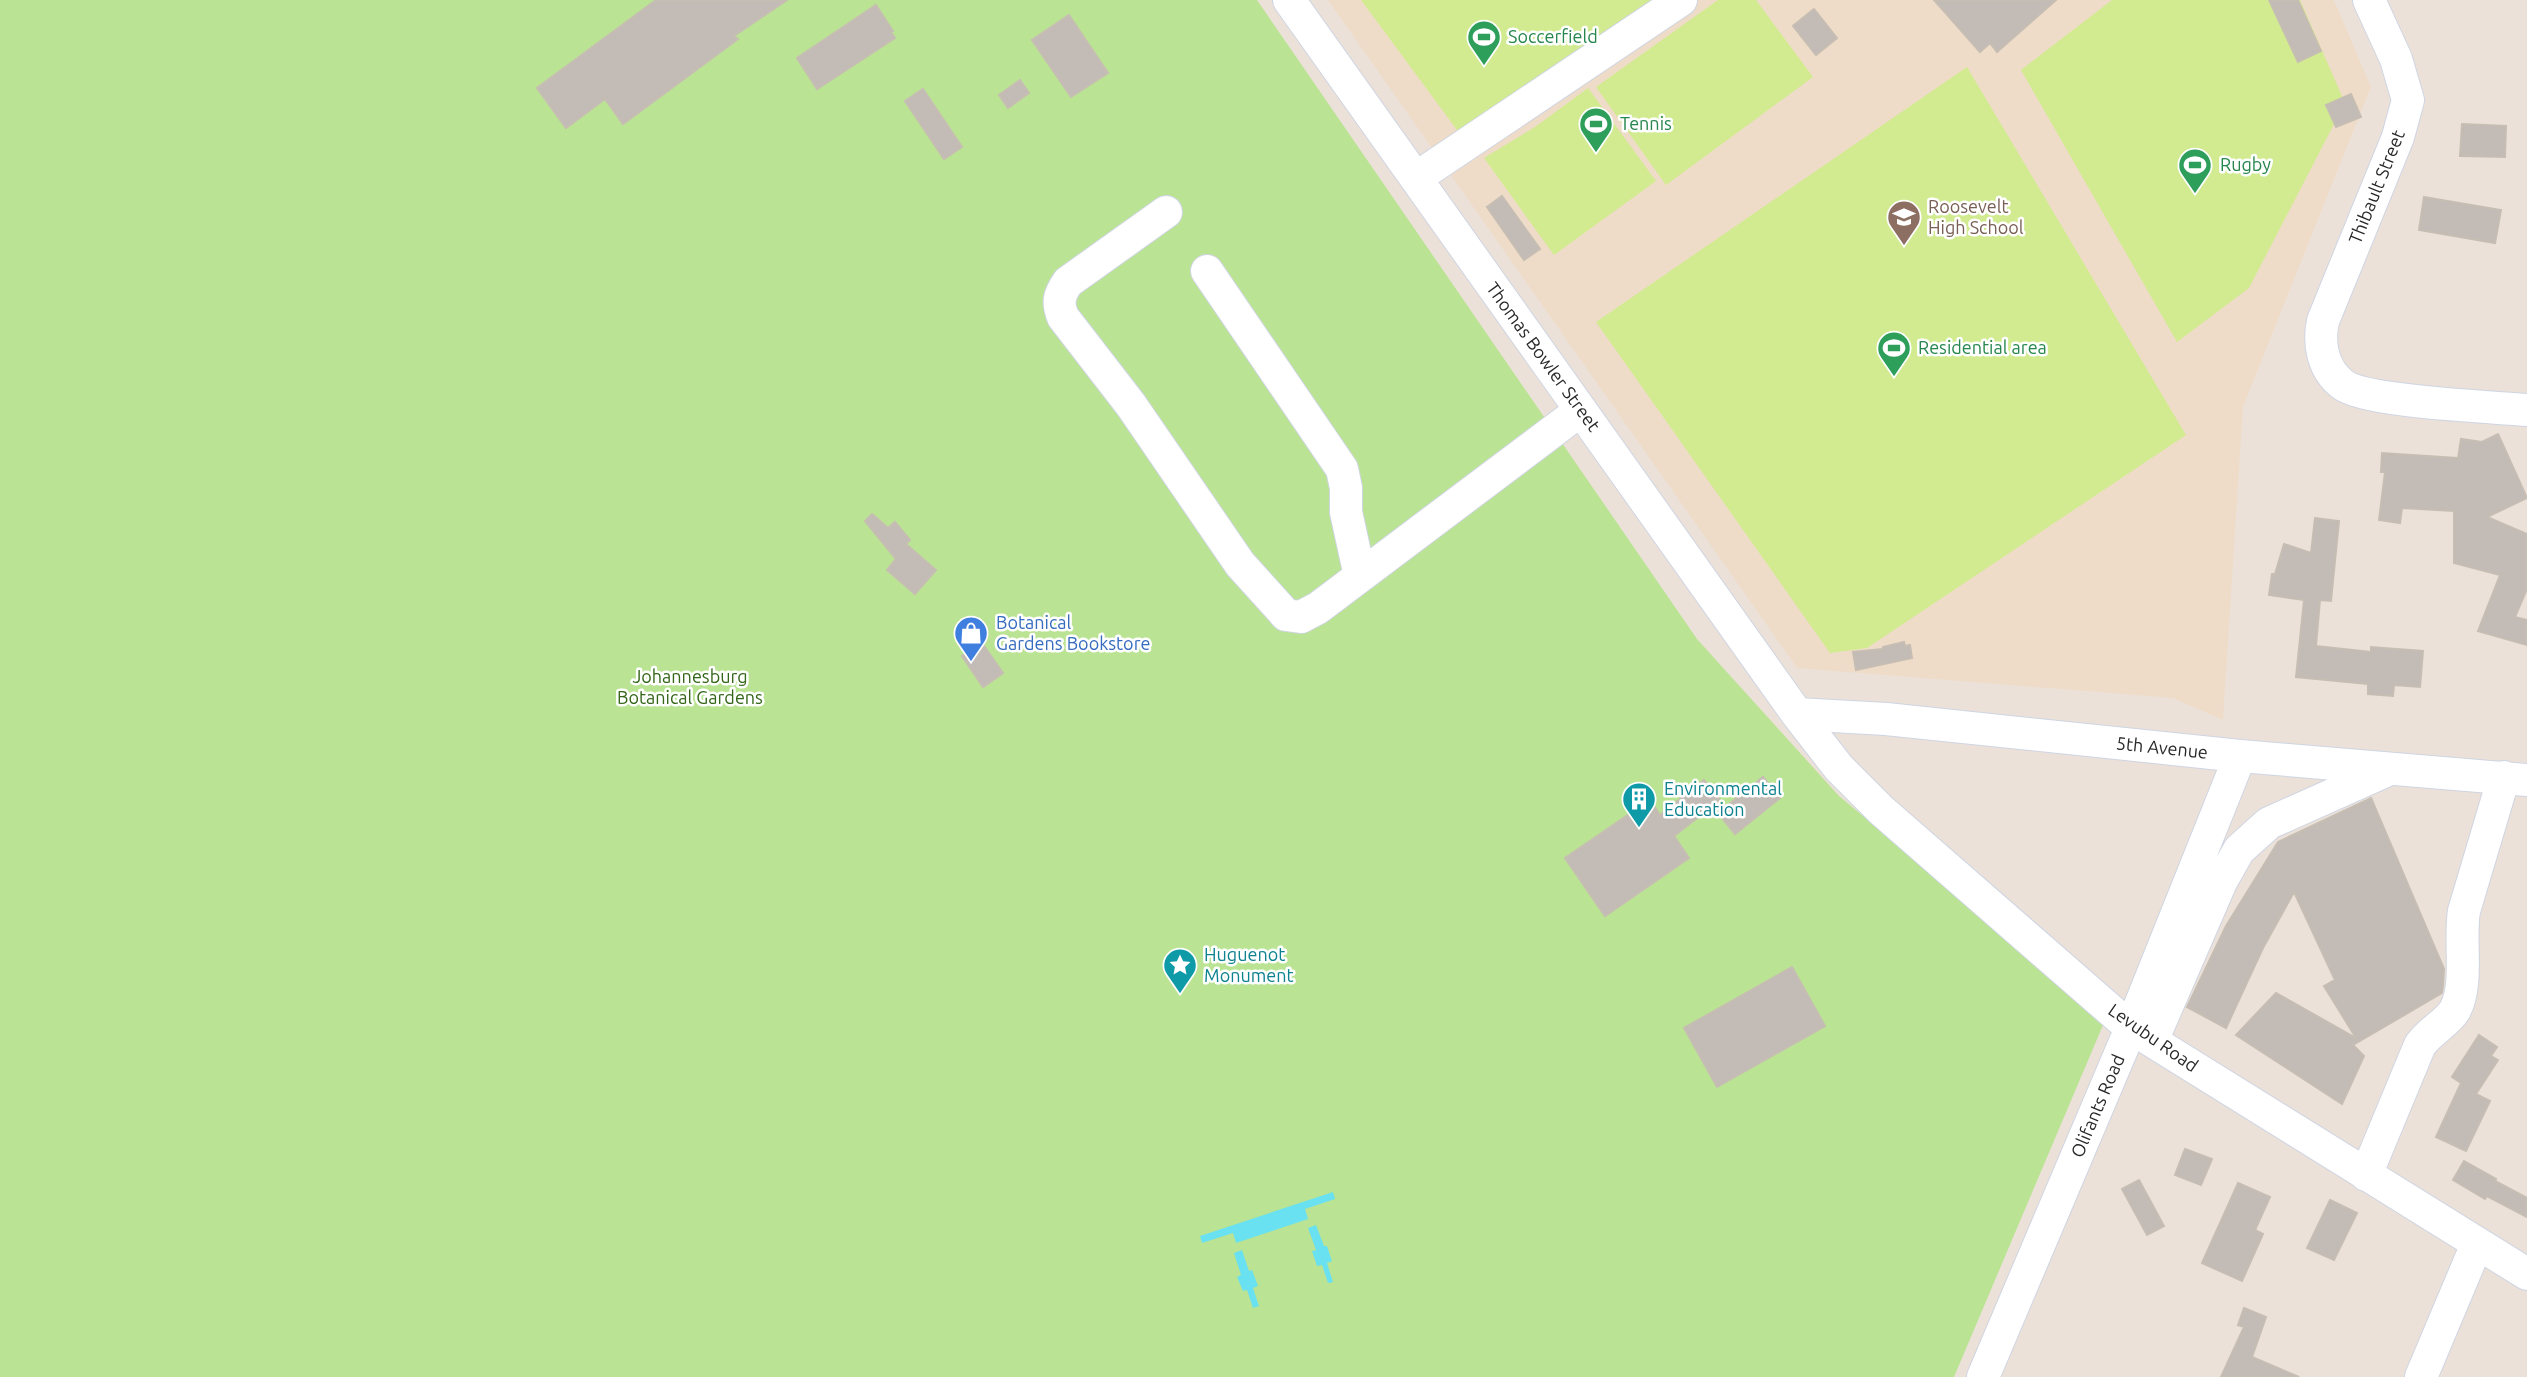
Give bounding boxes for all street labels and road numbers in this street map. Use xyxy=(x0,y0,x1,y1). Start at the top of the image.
street label: Thibault Street xyxy=(2344,127,2408,246)
street label: Thomas Bowler Street xyxy=(1483,278,1605,435)
street label: 5th Avenue xyxy=(2115,732,2209,762)
street label: Levubu Road xyxy=(2105,999,2202,1075)
street label: Olifants Road xyxy=(2066,1051,2128,1160)

